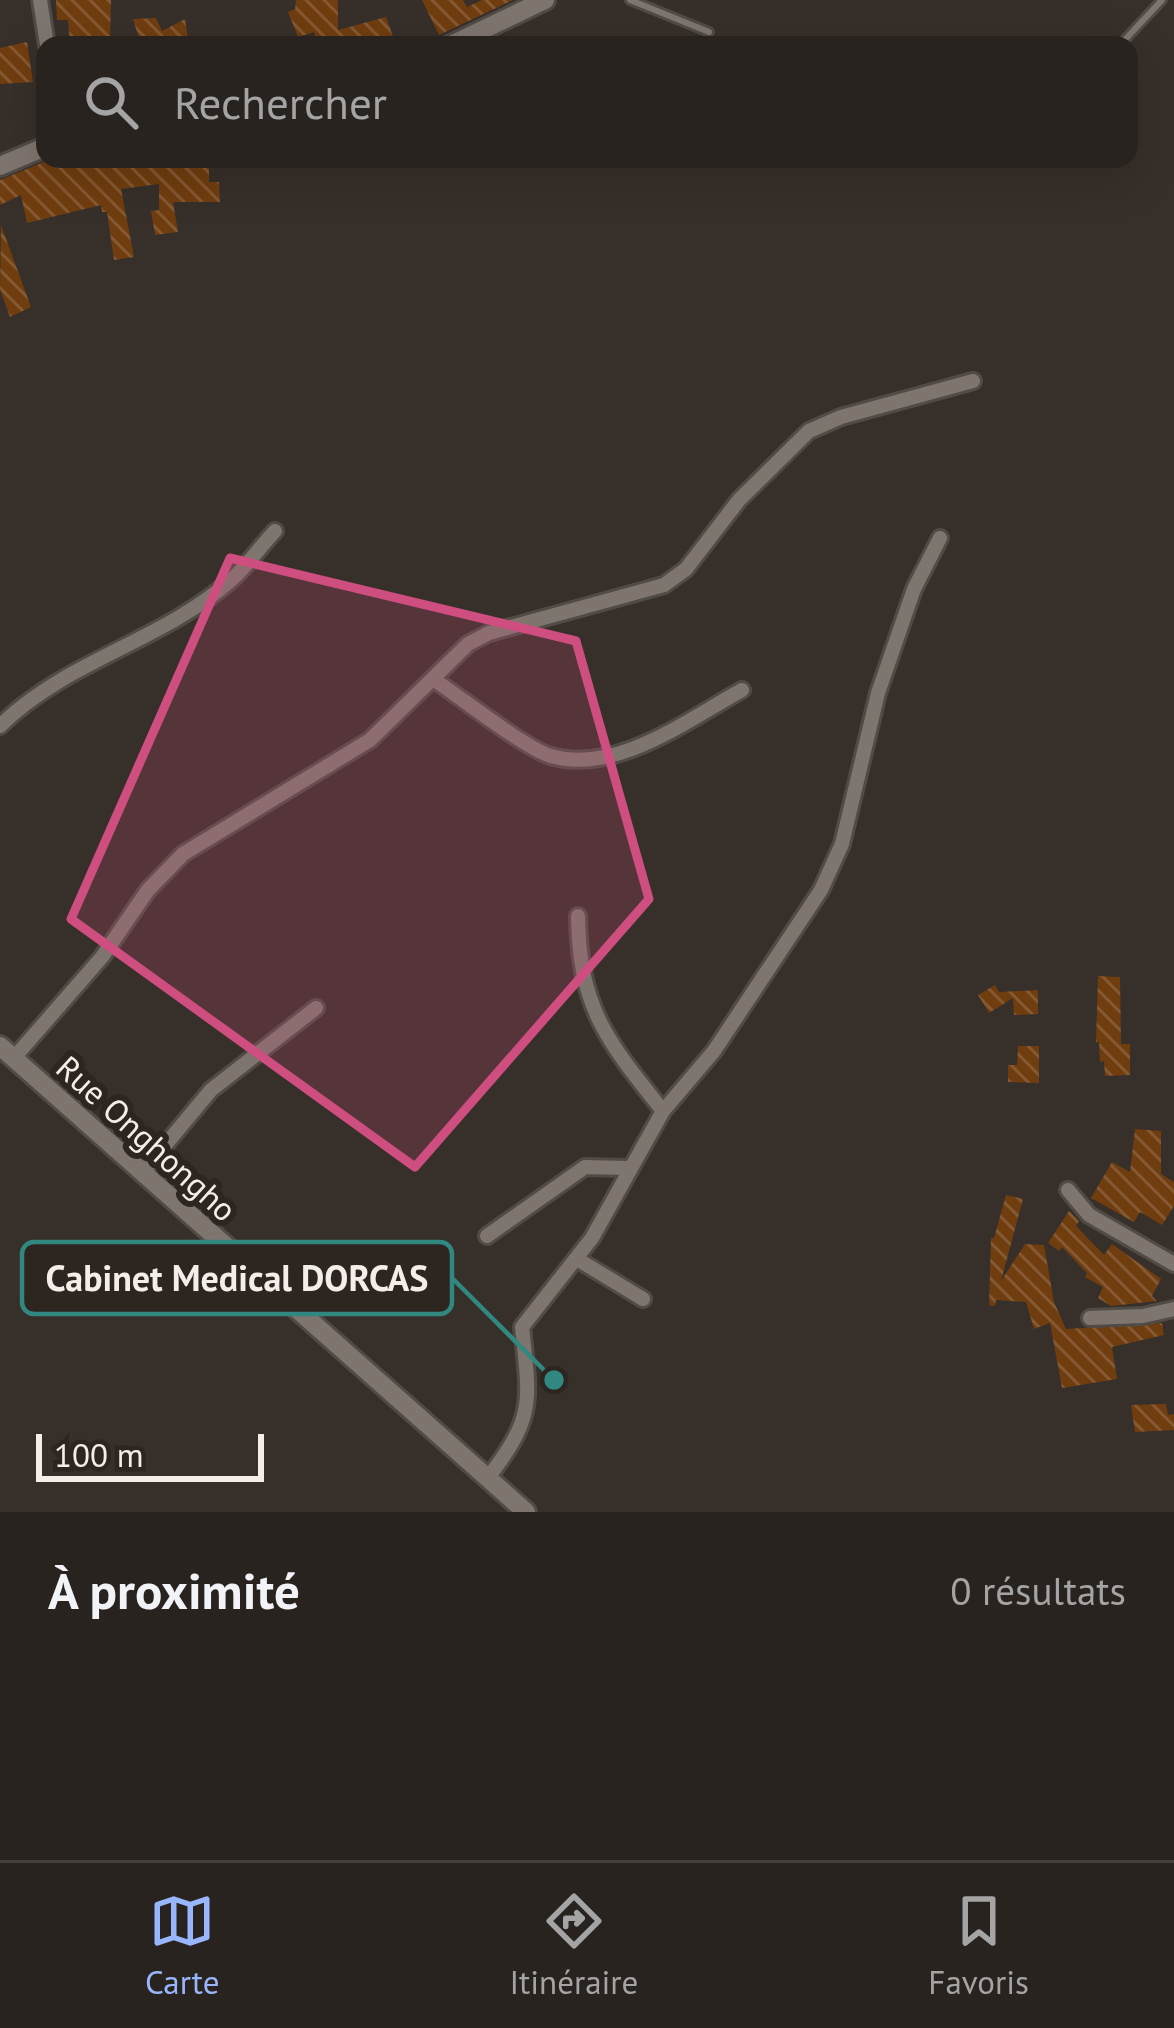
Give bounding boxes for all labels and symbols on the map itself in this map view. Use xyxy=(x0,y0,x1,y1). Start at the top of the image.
street label: Rue Onghongho xyxy=(48,1046,246,1230)
callout: Cabinet Medical DORCAS xyxy=(22,1242,452,1314)
text: Cabinet Medical DORCAS xyxy=(46,1254,428,1301)
scale bar xyxy=(36,1428,264,1481)

